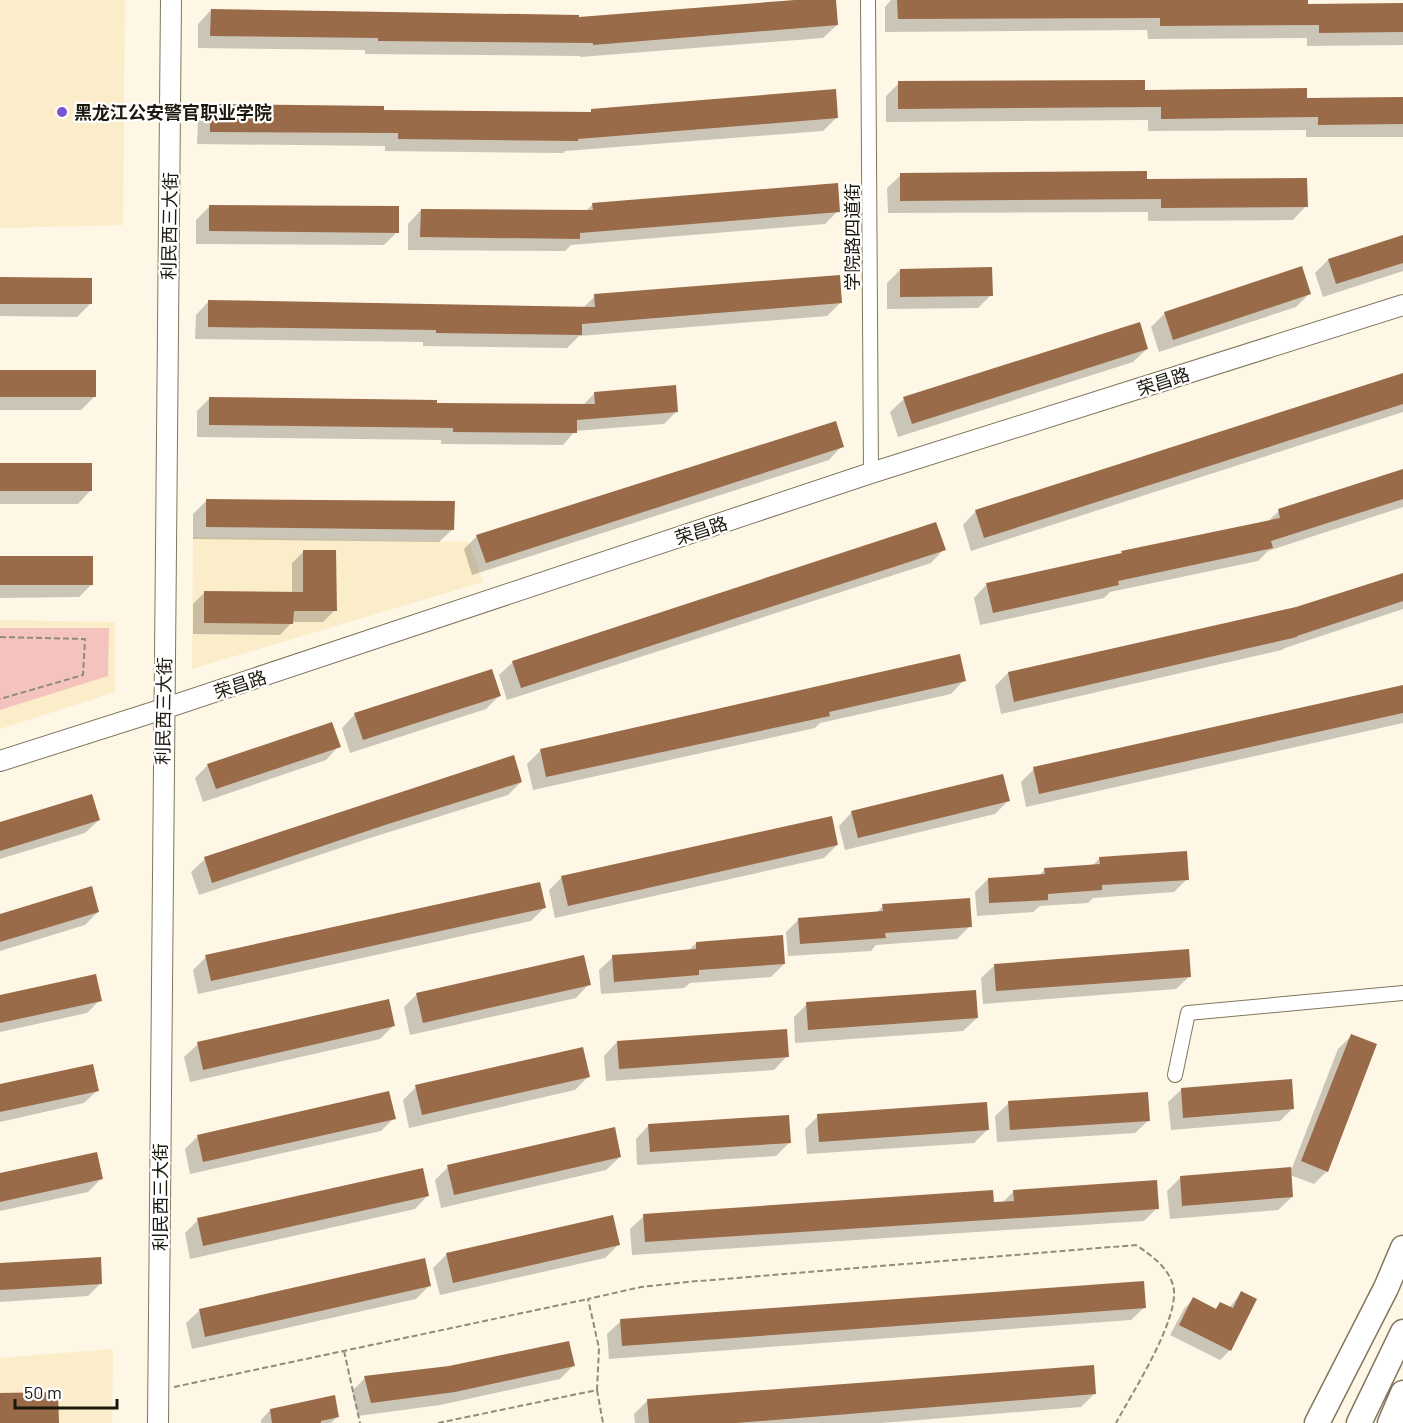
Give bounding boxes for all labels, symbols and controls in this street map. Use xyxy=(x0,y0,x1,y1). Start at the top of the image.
place label: 黑龙江公安警官职业学院 xyxy=(74,101,272,123)
marker: 黑龙江公安警官职业学院 xyxy=(55,105,69,119)
street label: 利民西三大街 xyxy=(157,172,181,280)
street label: 学院路四道街 xyxy=(841,183,863,291)
street label: 荣昌路 xyxy=(1134,362,1192,400)
street label: 荣昌路 xyxy=(672,511,730,549)
street label: 利民西三大街 xyxy=(151,657,175,765)
street label: 荣昌路 xyxy=(211,665,269,703)
street label: 利民西三大街 xyxy=(149,1143,171,1251)
scale bar xyxy=(15,1372,117,1410)
text: 50 m xyxy=(24,1381,62,1403)

